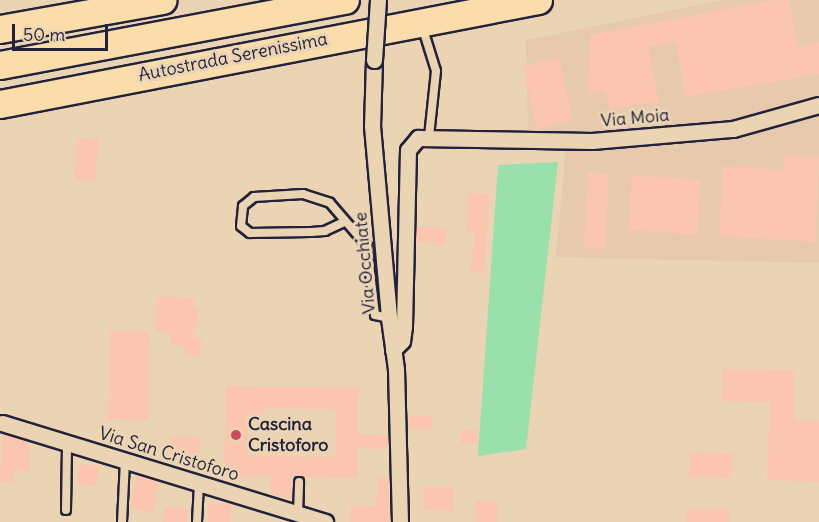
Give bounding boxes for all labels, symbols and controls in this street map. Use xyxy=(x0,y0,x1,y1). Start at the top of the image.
scale bar xyxy=(15,12,111,50)
text: 50 m xyxy=(23,23,65,46)
street label: Autostrada Serenissima xyxy=(137,28,329,86)
street label: Via Moia xyxy=(600,104,670,132)
street label: Via Occhiate xyxy=(350,211,380,315)
place label: Cascina Cristoforo xyxy=(248,414,328,456)
street label: Via San Cristoforo xyxy=(96,422,242,486)
marker: Cascina Cristoforo xyxy=(229,428,243,442)

